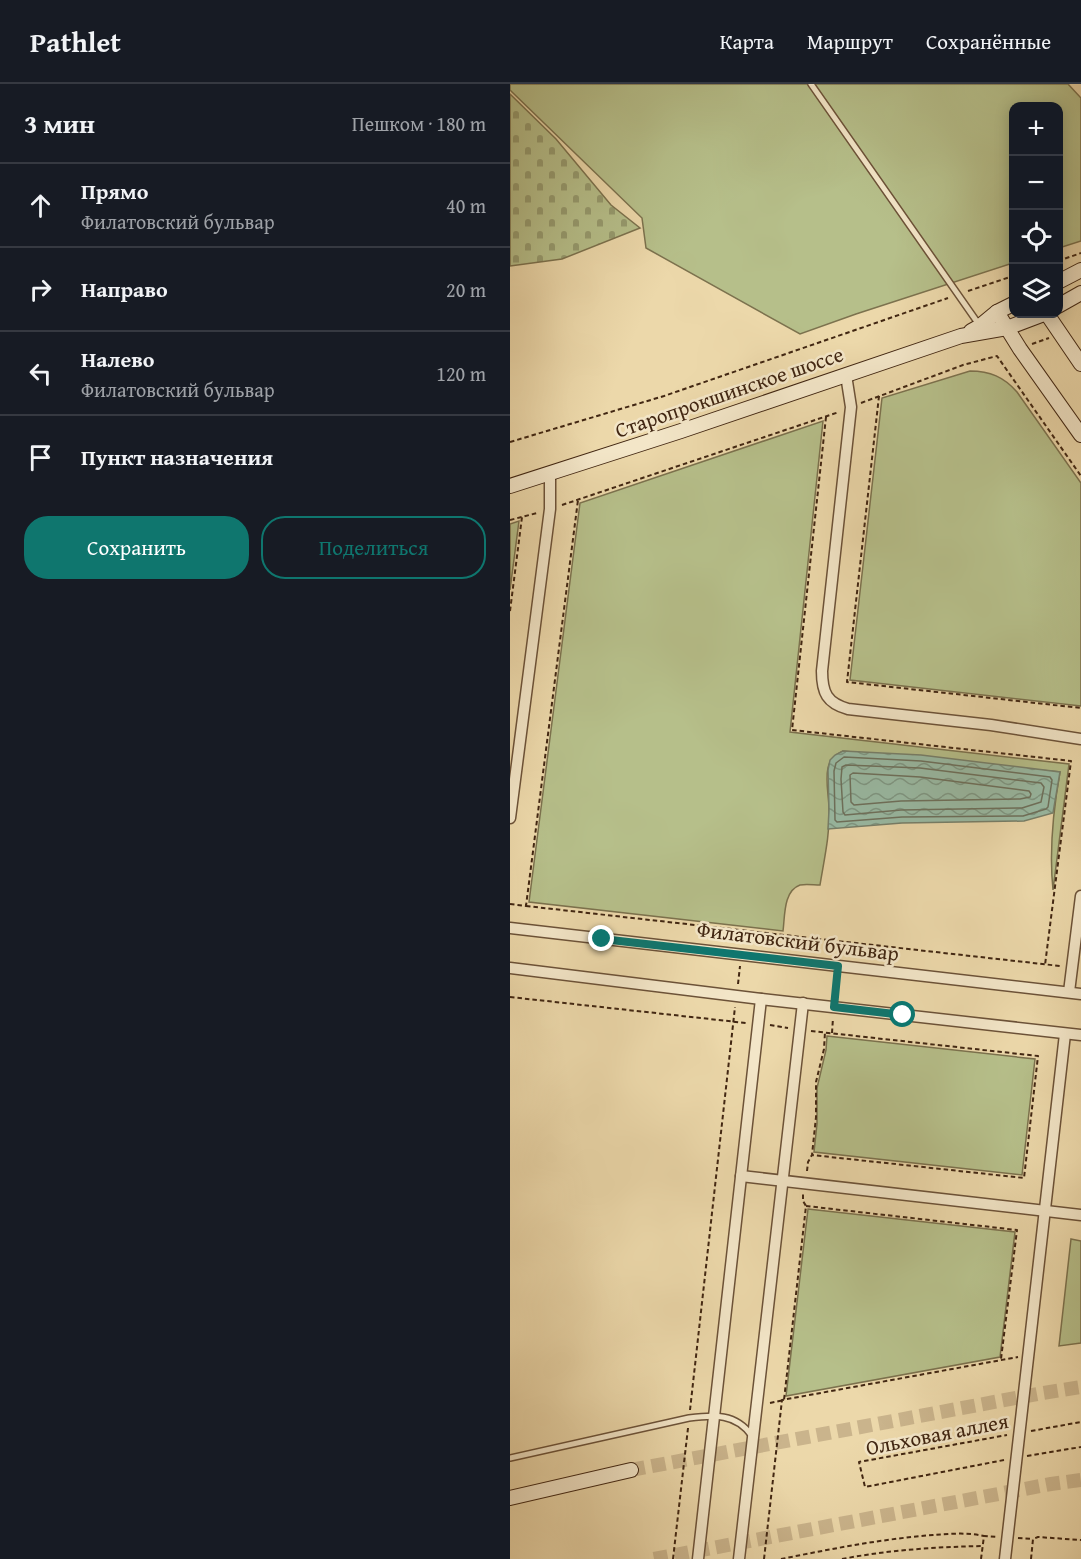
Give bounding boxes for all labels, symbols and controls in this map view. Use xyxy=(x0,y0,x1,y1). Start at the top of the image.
text: Pathlet xyxy=(30,21,121,62)
text: Карта xyxy=(720,26,774,57)
text: Маршрут xyxy=(807,26,893,57)
text: Сохранённые xyxy=(926,26,1051,57)
map controls xyxy=(1009,102,1063,318)
button: + xyxy=(1009,102,1063,156)
text: 3 мин xyxy=(24,104,95,143)
text: Пешком · 180 m xyxy=(352,109,486,138)
button: − xyxy=(1009,156,1063,210)
text: Прямо xyxy=(81,175,148,207)
icon: ahead xyxy=(24,189,57,222)
text: 40 m xyxy=(446,191,486,220)
text: Филатовский бульвар xyxy=(81,207,275,236)
button: locate xyxy=(1009,210,1063,264)
button: layers xyxy=(1009,264,1063,318)
icon: right xyxy=(24,273,57,306)
text: Направо xyxy=(81,273,168,305)
text: 20 m xyxy=(446,275,486,304)
street label: Старопрокшинское шоссе xyxy=(611,338,847,446)
text: Налево xyxy=(81,343,154,375)
icon: left xyxy=(24,357,57,390)
text: 120 m xyxy=(436,359,486,388)
text: Филатовский бульвар xyxy=(81,375,275,404)
icon: arrive xyxy=(24,441,57,474)
text: Пункт назначения xyxy=(81,441,273,473)
button: Сохранить xyxy=(24,516,249,579)
button: Поделиться xyxy=(261,516,486,579)
street label: Филатовский бульвар xyxy=(695,913,901,969)
route end xyxy=(588,925,614,951)
route start xyxy=(889,1001,915,1027)
street label: Ольховая аллея xyxy=(863,1405,1011,1463)

